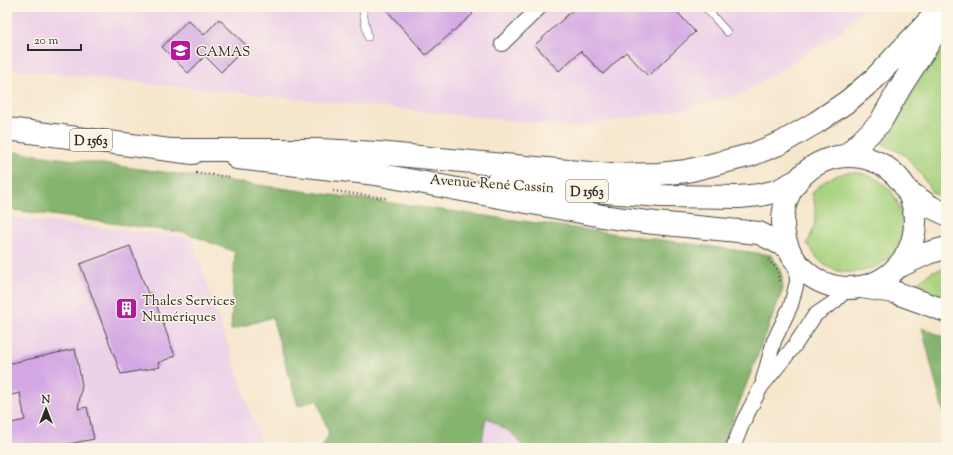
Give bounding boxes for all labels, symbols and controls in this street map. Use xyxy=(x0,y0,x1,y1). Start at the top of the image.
scale bar xyxy=(28,26,81,52)
text: 20 m xyxy=(34,32,59,50)
school or university icon: CAMAS xyxy=(167,38,193,64)
place label: CAMAS xyxy=(196,43,250,63)
road number: D 1563 xyxy=(70,129,112,151)
street label: Avenue René Cassin xyxy=(429,171,555,199)
road number: D 1563 xyxy=(566,180,608,202)
place label: Thales Services Numériques xyxy=(142,292,235,328)
building icon: Thales Services Numériques xyxy=(114,295,140,321)
north arrow xyxy=(26,389,66,429)
text: N xyxy=(41,392,51,408)

